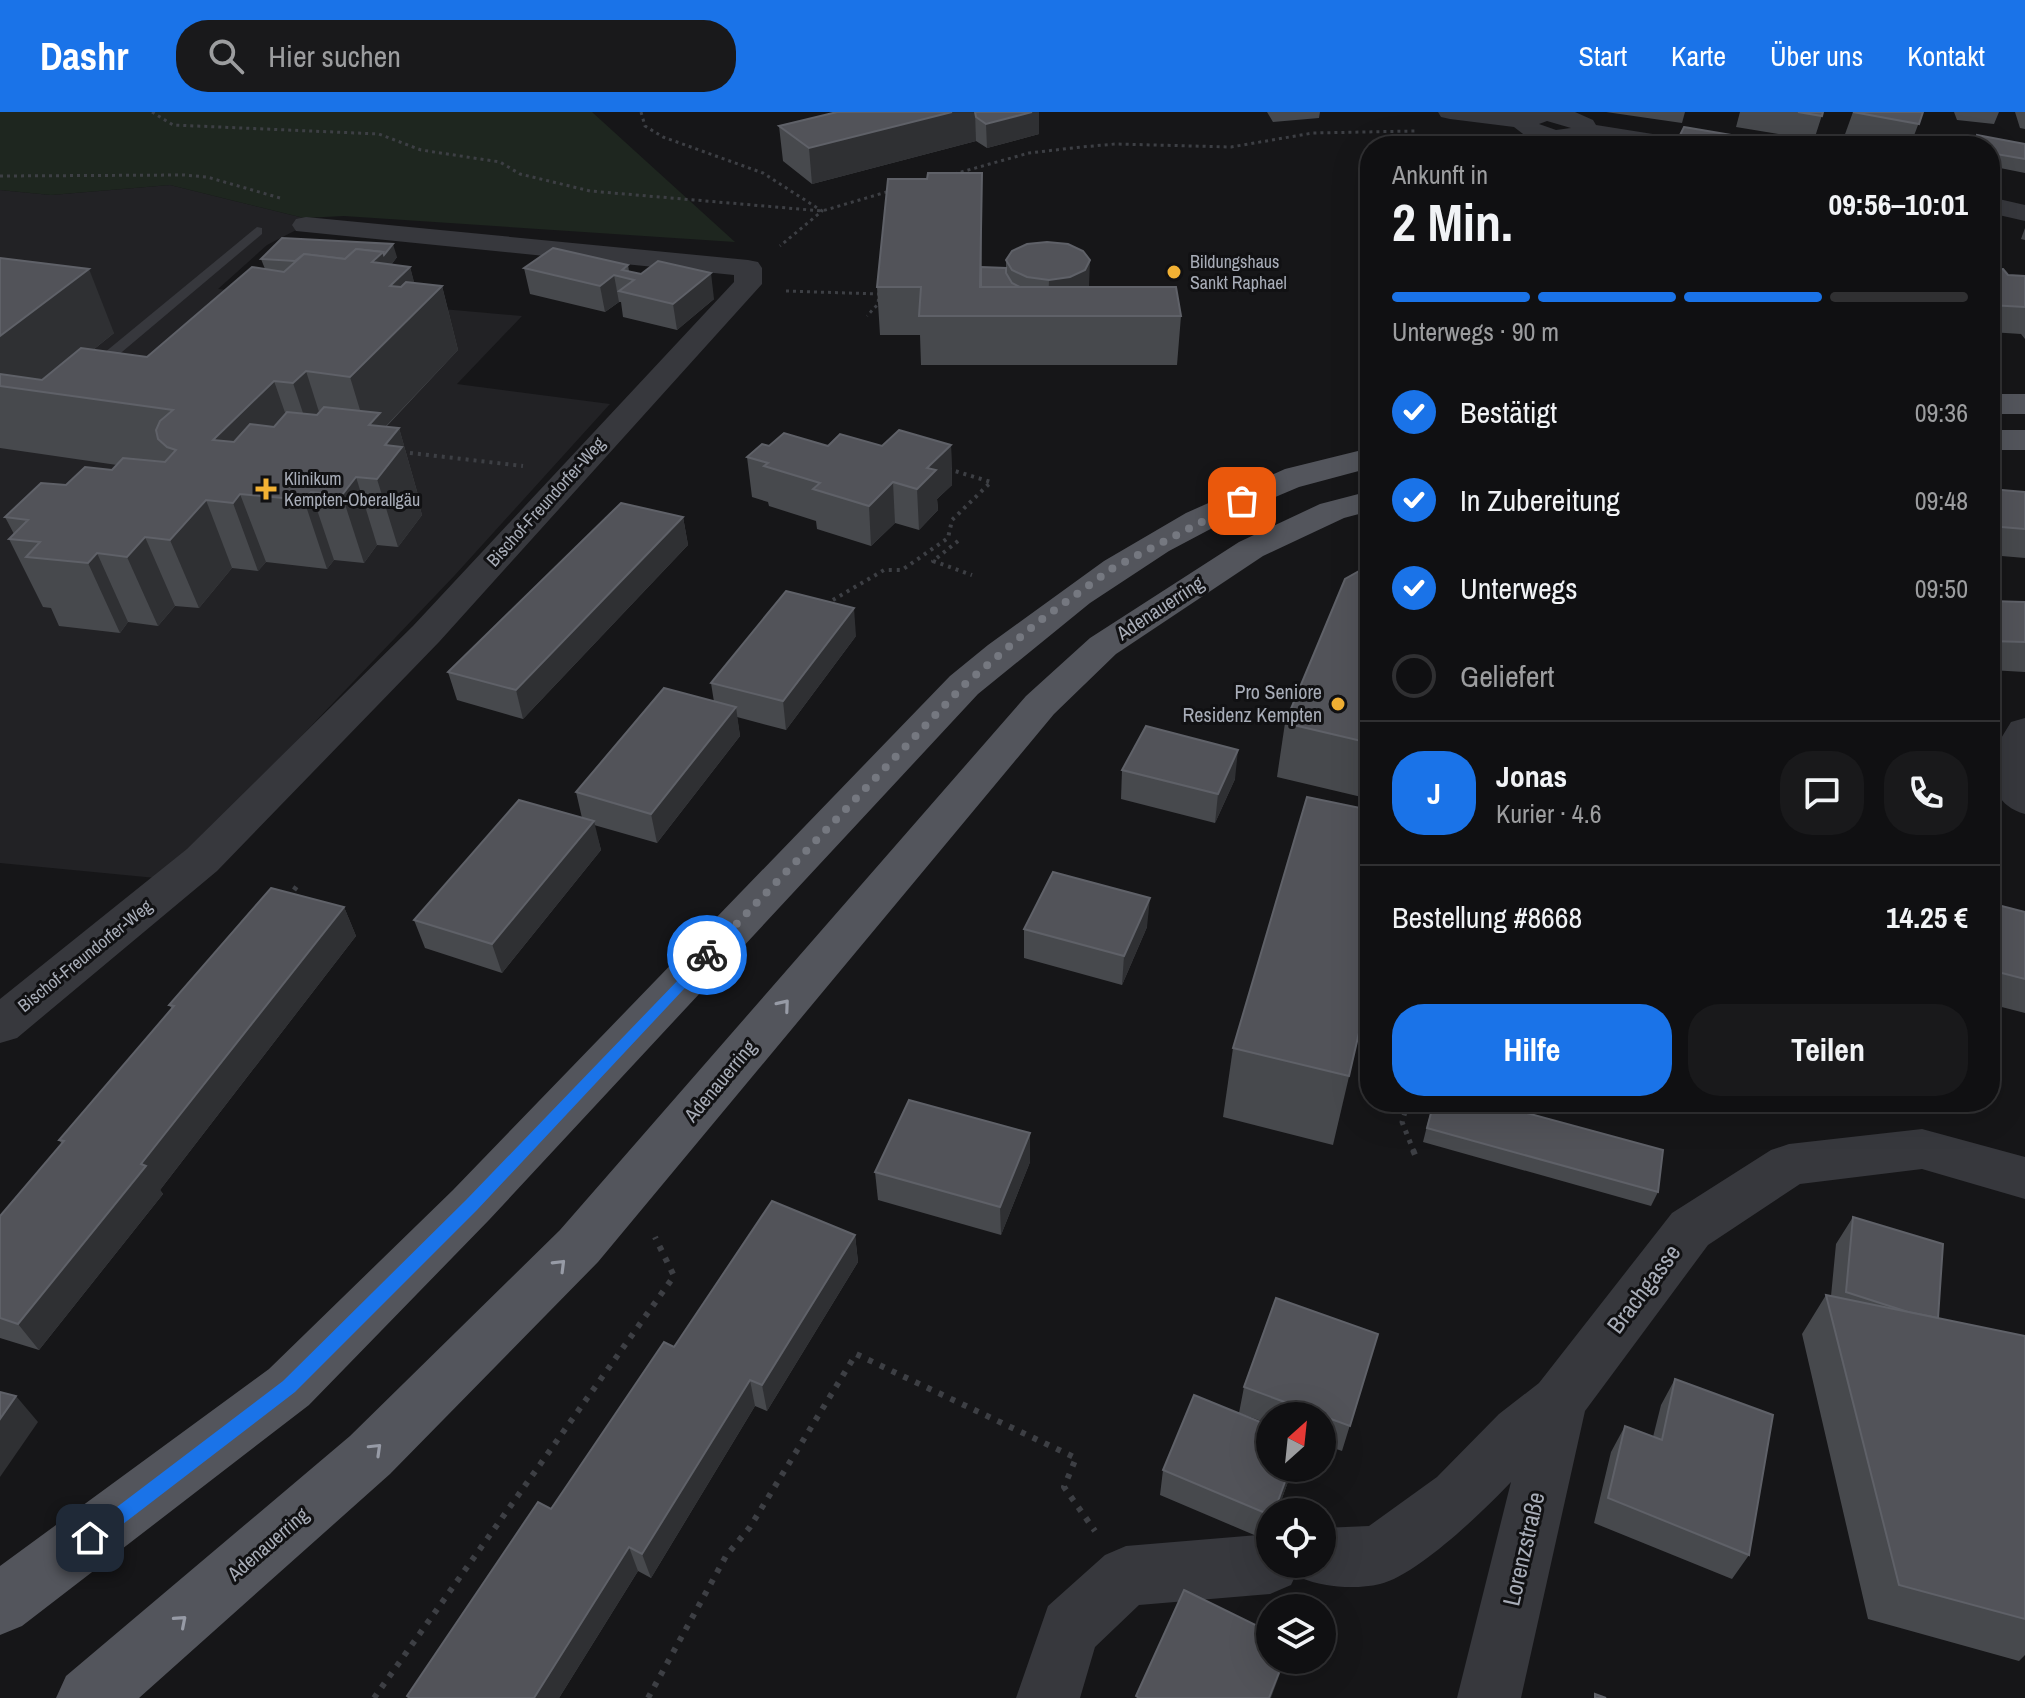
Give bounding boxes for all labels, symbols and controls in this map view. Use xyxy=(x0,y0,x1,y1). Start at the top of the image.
search box xyxy=(176,20,736,92)
text: Dashr xyxy=(40,31,128,82)
icon: search xyxy=(204,34,248,78)
text: Hier suchen xyxy=(268,36,401,76)
text: Start xyxy=(1579,37,1627,75)
text: Karte xyxy=(1671,37,1726,75)
text: Über uns xyxy=(1770,37,1863,75)
text: Kontakt xyxy=(1907,37,1985,75)
text: Ankunft in xyxy=(1392,157,1488,192)
text: 09:56–10:01 xyxy=(1829,184,1968,224)
text: 2 Min. xyxy=(1392,187,1513,257)
place label: Bildungshaus Sankt Raphael xyxy=(1190,249,1287,295)
marker: Bildungshaus Sankt Raphael xyxy=(1165,263,1183,281)
text: Unterwegs · 90 m xyxy=(1392,314,1559,349)
icon: check xyxy=(1392,390,1436,434)
text: Bestätigt xyxy=(1460,392,1557,432)
text: 09:36 xyxy=(1915,395,1968,430)
street label: Bischof-Freundorfer-Weg xyxy=(481,431,611,572)
place label: Klinikum Kempten-Oberallgäu xyxy=(284,466,420,512)
pin xyxy=(1208,467,1276,535)
marker: Klinikum Kempten-Oberallgäu xyxy=(255,478,277,500)
icon: check xyxy=(1392,478,1436,522)
icon: bag xyxy=(1220,479,1264,523)
text: In Zubereitung xyxy=(1460,480,1620,520)
text: 09:48 xyxy=(1915,483,1968,518)
icon: check xyxy=(1392,566,1436,610)
text: Unterwegs xyxy=(1460,568,1578,608)
street label: Adenauerring xyxy=(1110,569,1209,647)
text: 09:50 xyxy=(1915,571,1968,606)
text: Geliefert xyxy=(1460,656,1554,696)
place label: Pro Seniore Residenz Kempten xyxy=(1183,678,1322,728)
marker: Pro Seniore Residenz Kempten xyxy=(1329,695,1347,713)
button: chat xyxy=(1780,751,1864,835)
button: phone xyxy=(1884,751,1968,835)
text: Jonas xyxy=(1496,756,1567,796)
text: J xyxy=(1427,773,1441,813)
text: Kurier · 4.6 xyxy=(1496,796,1601,831)
street label: Bischof-Freundorfer-Weg xyxy=(12,893,158,1018)
text: Bestellung #8668 xyxy=(1392,897,1582,937)
text: 14.25 € xyxy=(1886,897,1968,937)
courier xyxy=(667,915,747,995)
icon: bike xyxy=(685,933,729,977)
one-way arrow xyxy=(774,1000,789,1014)
button: Hilfe xyxy=(1392,1004,1672,1096)
button: Teilen xyxy=(1688,1004,1968,1096)
street label: Adenauerring xyxy=(677,1034,762,1128)
street label: Brachgasse xyxy=(1599,1237,1687,1340)
one-way arrow xyxy=(551,1260,565,1274)
north arrow xyxy=(1256,1402,1336,1482)
map controls xyxy=(1256,1402,1336,1674)
one-way arrow xyxy=(367,1444,381,1458)
street label: Lorenzstraße xyxy=(1494,1489,1552,1609)
button: locate xyxy=(1256,1498,1336,1578)
street label: Adenauerring xyxy=(221,1501,314,1587)
pin xyxy=(56,1504,124,1572)
icon: home xyxy=(68,1516,112,1560)
button: layers xyxy=(1256,1594,1336,1674)
one-way arrow xyxy=(171,1616,186,1631)

